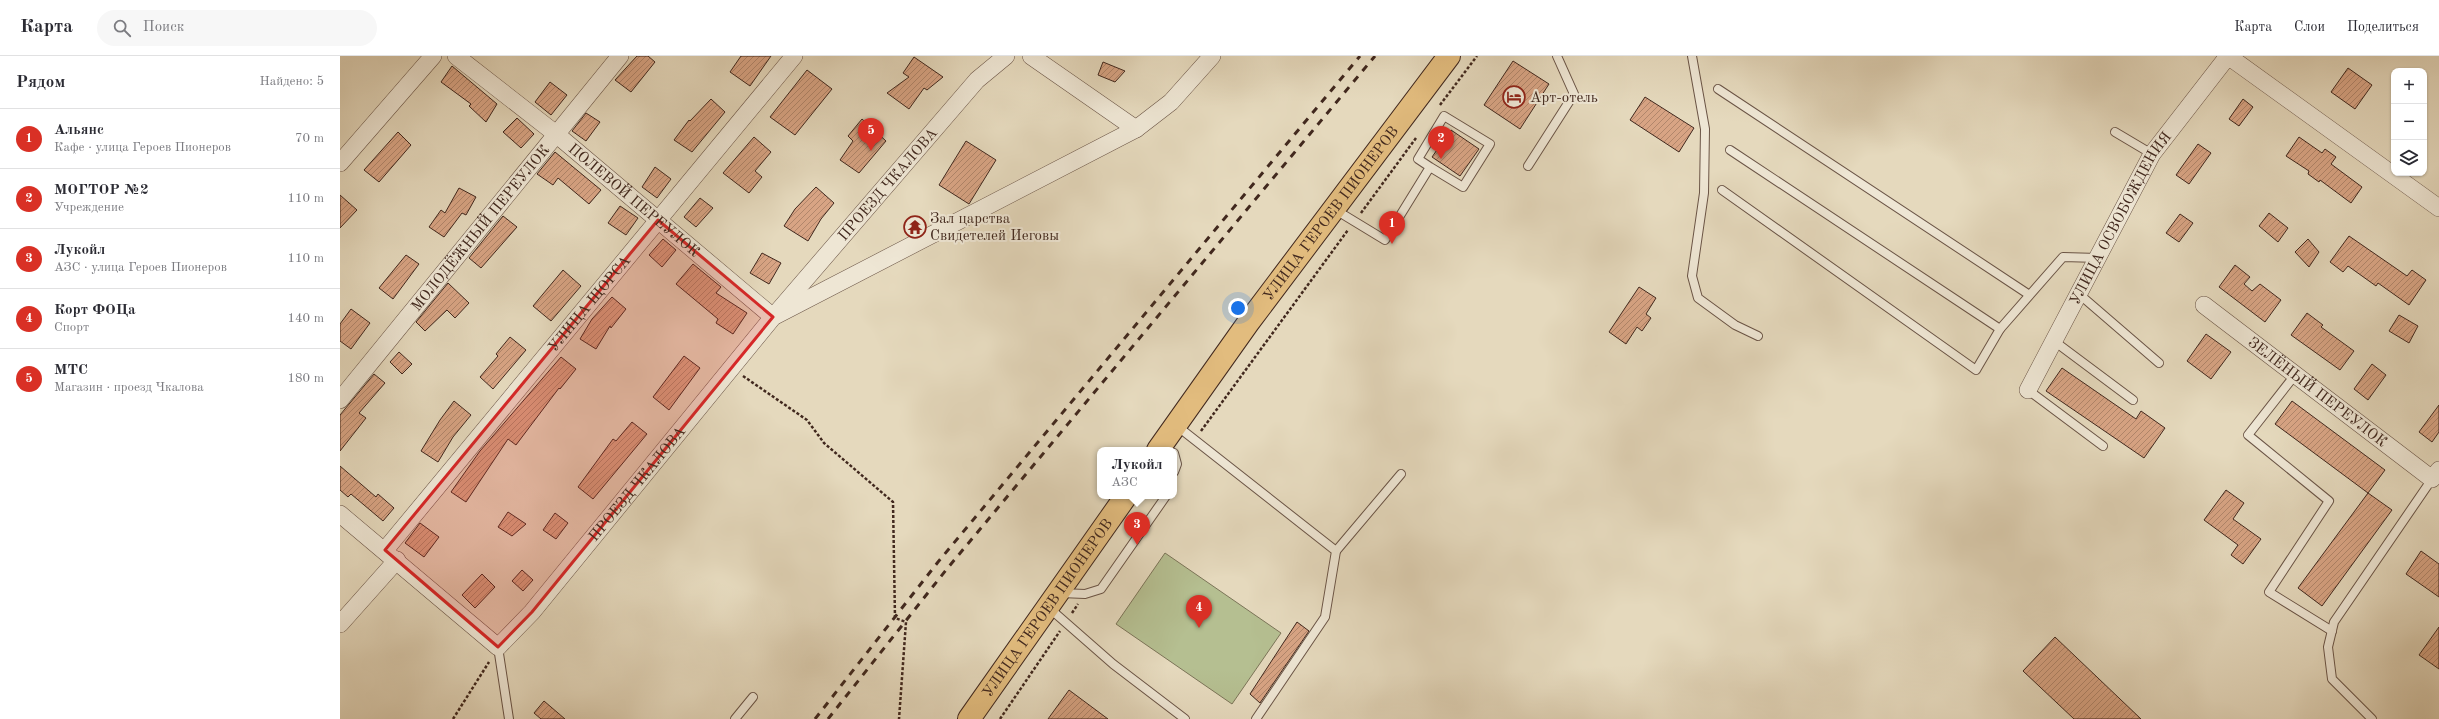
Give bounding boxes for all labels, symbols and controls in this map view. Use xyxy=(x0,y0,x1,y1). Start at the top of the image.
search box xyxy=(97,10,377,46)
icon: search xyxy=(111,17,133,39)
text: Карта xyxy=(20,18,73,37)
text: Поиск xyxy=(143,20,184,35)
text: Карта xyxy=(2234,20,2272,34)
text: Слои xyxy=(2294,20,2325,34)
text: Поделиться xyxy=(2347,20,2419,34)
map controls xyxy=(2391,68,2427,176)
button: + xyxy=(2391,68,2427,104)
text: Рядом xyxy=(16,74,65,91)
text: Найдено: 5 xyxy=(260,75,324,88)
hotel icon: Арт-отель xyxy=(1501,84,1527,110)
place label: Арт-отель xyxy=(1530,91,1598,106)
button: − xyxy=(2391,104,2427,140)
pin: 5 xyxy=(858,118,884,151)
text: Альянс xyxy=(54,123,104,138)
street label: УЛИЦА ГЕРОЕВ ПИОНЕРОВ xyxy=(1261,124,1402,304)
street label: ПРОЕЗД ЧКАЛОВА xyxy=(836,125,941,244)
pin: 2 xyxy=(1428,126,1454,159)
street label: УЛИЦА ОСВОБОЖДЕНИЯ xyxy=(2068,130,2175,308)
text: 1 xyxy=(25,132,33,145)
text: 70 m xyxy=(295,132,324,145)
button: layers xyxy=(2391,140,2427,176)
text: Кафе · улица Героев Пионеров xyxy=(54,141,231,154)
street label: ПОЛЕВОЙ ПЕРЕУЛОК xyxy=(565,142,702,261)
street label: МОЛОДЁЖНЫЙ ПЕРЕУЛОК xyxy=(409,143,553,315)
text: МОГТОР №2 xyxy=(54,183,149,198)
text: 2 xyxy=(25,192,33,205)
text: 110 m xyxy=(287,192,324,205)
text: Учреждение xyxy=(54,201,124,214)
pin: 1 xyxy=(1379,211,1405,244)
place label: Зал царства Свидетелей Иеговы xyxy=(930,212,1059,244)
temple icon: Зал царства Свидетелей Иеговы xyxy=(902,214,928,240)
text: Лукойл xyxy=(54,243,105,258)
text: 3 xyxy=(25,252,33,265)
text: 110 m xyxy=(287,252,324,265)
street label: УЛИЦА ЩОРСА xyxy=(546,253,634,355)
text: АЗС · улица Героев Пионеров xyxy=(54,261,227,274)
your location xyxy=(1228,298,1248,318)
text: Корт ФОЦа xyxy=(54,303,136,318)
text: 4 xyxy=(25,312,33,325)
text: 140 m xyxy=(287,312,324,325)
text: Спорт xyxy=(54,321,89,334)
street label: ЗЕЛЁНЫЙ ПЕРЕУЛОК xyxy=(2244,335,2389,451)
text: МТС xyxy=(54,363,88,378)
text: 5 xyxy=(25,372,33,385)
text: 180 m xyxy=(287,372,324,385)
text: Магазин · проезд Чкалова xyxy=(54,381,204,394)
street label: ПРОЕЗД ЧКАЛОВА xyxy=(587,424,689,545)
popup xyxy=(1097,447,1177,499)
text: Лукойл xyxy=(1111,458,1163,473)
text: АЗС xyxy=(1111,476,1138,489)
pin: 3 xyxy=(1124,512,1150,545)
street label: УЛИЦА ГЕРОЕВ ПИОНЕРОВ xyxy=(981,517,1116,701)
pin: 4 xyxy=(1186,595,1212,628)

